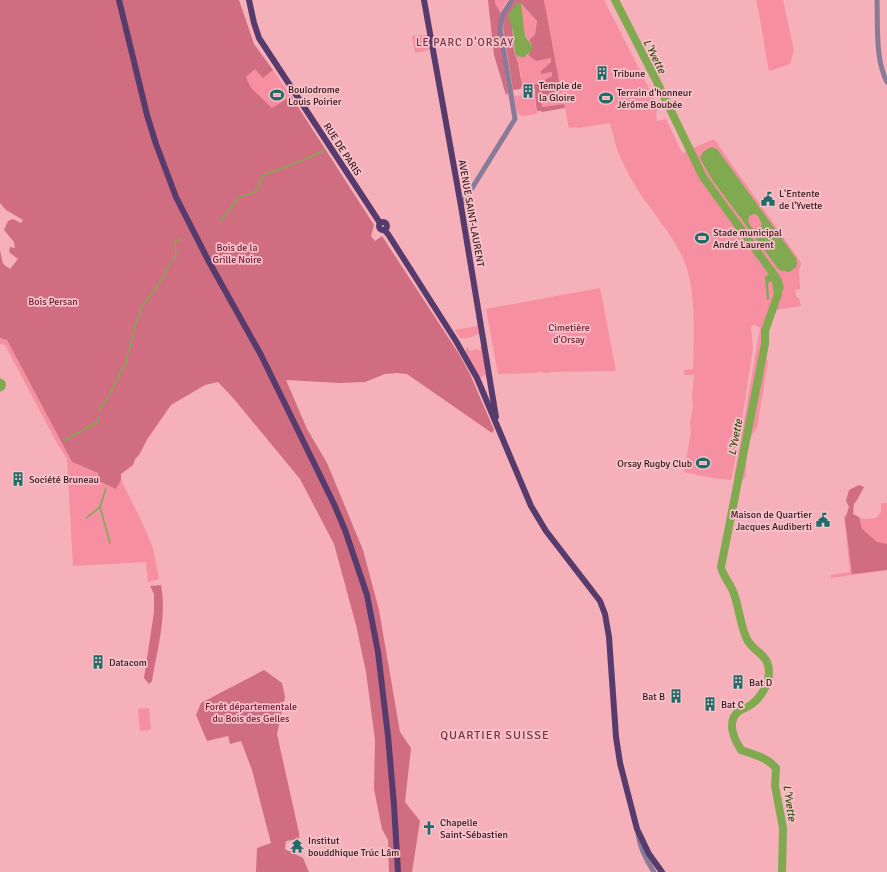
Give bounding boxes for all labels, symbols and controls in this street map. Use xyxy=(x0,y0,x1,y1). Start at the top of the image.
district label: LE PARC D'ORSAY xyxy=(416,36,514,49)
water label: L'Yvette xyxy=(640,37,669,76)
building icon: Tribune xyxy=(594,65,610,81)
place label: Tribune xyxy=(613,68,645,80)
place label: Temple de la Gloire xyxy=(539,80,582,104)
building icon: Temple de la Gloire xyxy=(520,83,536,99)
place label: Boulodrome Louis Poirier xyxy=(288,84,342,108)
sports icon: Boulodrome Louis Poirier xyxy=(269,87,285,103)
place label: Terrain d'honneur Jérôme Boubée xyxy=(617,87,692,111)
sports icon: Terrain d'honneur Jérôme Boubée xyxy=(598,90,614,106)
street label: RUE DE PARIS xyxy=(321,121,364,179)
street label: AVENUE SAINT-LAURENT xyxy=(456,159,486,268)
place label: L'Entente de l'Yvette xyxy=(779,188,822,212)
public building icon: L'Entente de l'Yvette xyxy=(760,191,776,207)
place label: Stade municipal André Laurent xyxy=(713,227,782,251)
sports icon: Stade municipal André Laurent xyxy=(694,230,710,246)
park label: Bois de la Grille Noire xyxy=(212,242,262,266)
park label: Bois Persan xyxy=(28,296,78,308)
park label: Cimetière d'Orsay xyxy=(548,322,590,346)
water label: L'Yvette xyxy=(726,417,745,456)
sports icon: Orsay Rugby Club xyxy=(695,455,711,471)
place label: Orsay Rugby Club xyxy=(617,458,692,470)
building icon: Société Bruneau xyxy=(10,471,26,487)
place label: Société Bruneau xyxy=(29,474,99,486)
place label: Maison de Quartier Jacques Audiberti xyxy=(730,509,812,533)
public building icon: Maison de Quartier Jacques Audiberti xyxy=(815,512,831,528)
building icon: Datacom xyxy=(90,654,106,670)
place label: Datacom xyxy=(109,657,147,669)
building icon: Bat D xyxy=(730,674,746,690)
place label: Bat D xyxy=(749,677,772,689)
building icon: Bat B xyxy=(668,688,684,704)
place label: Bat B xyxy=(642,691,665,703)
building icon: Bat C xyxy=(702,696,718,712)
place label: Bat C xyxy=(721,699,744,711)
park label: Forêt départementale du Bois des Gelles xyxy=(205,701,297,725)
district label: QUARTIER SUISSE xyxy=(440,728,550,743)
water label: L'Yvette xyxy=(780,784,799,823)
place label: Chapelle Saint-Sébastien xyxy=(440,817,508,841)
church icon: Chapelle Saint-Sébastien xyxy=(421,820,437,836)
place label: Institut bouddhique Trúc Lâm xyxy=(308,835,399,859)
temple icon: Institut bouddhique Trúc Lâm xyxy=(289,838,305,854)

